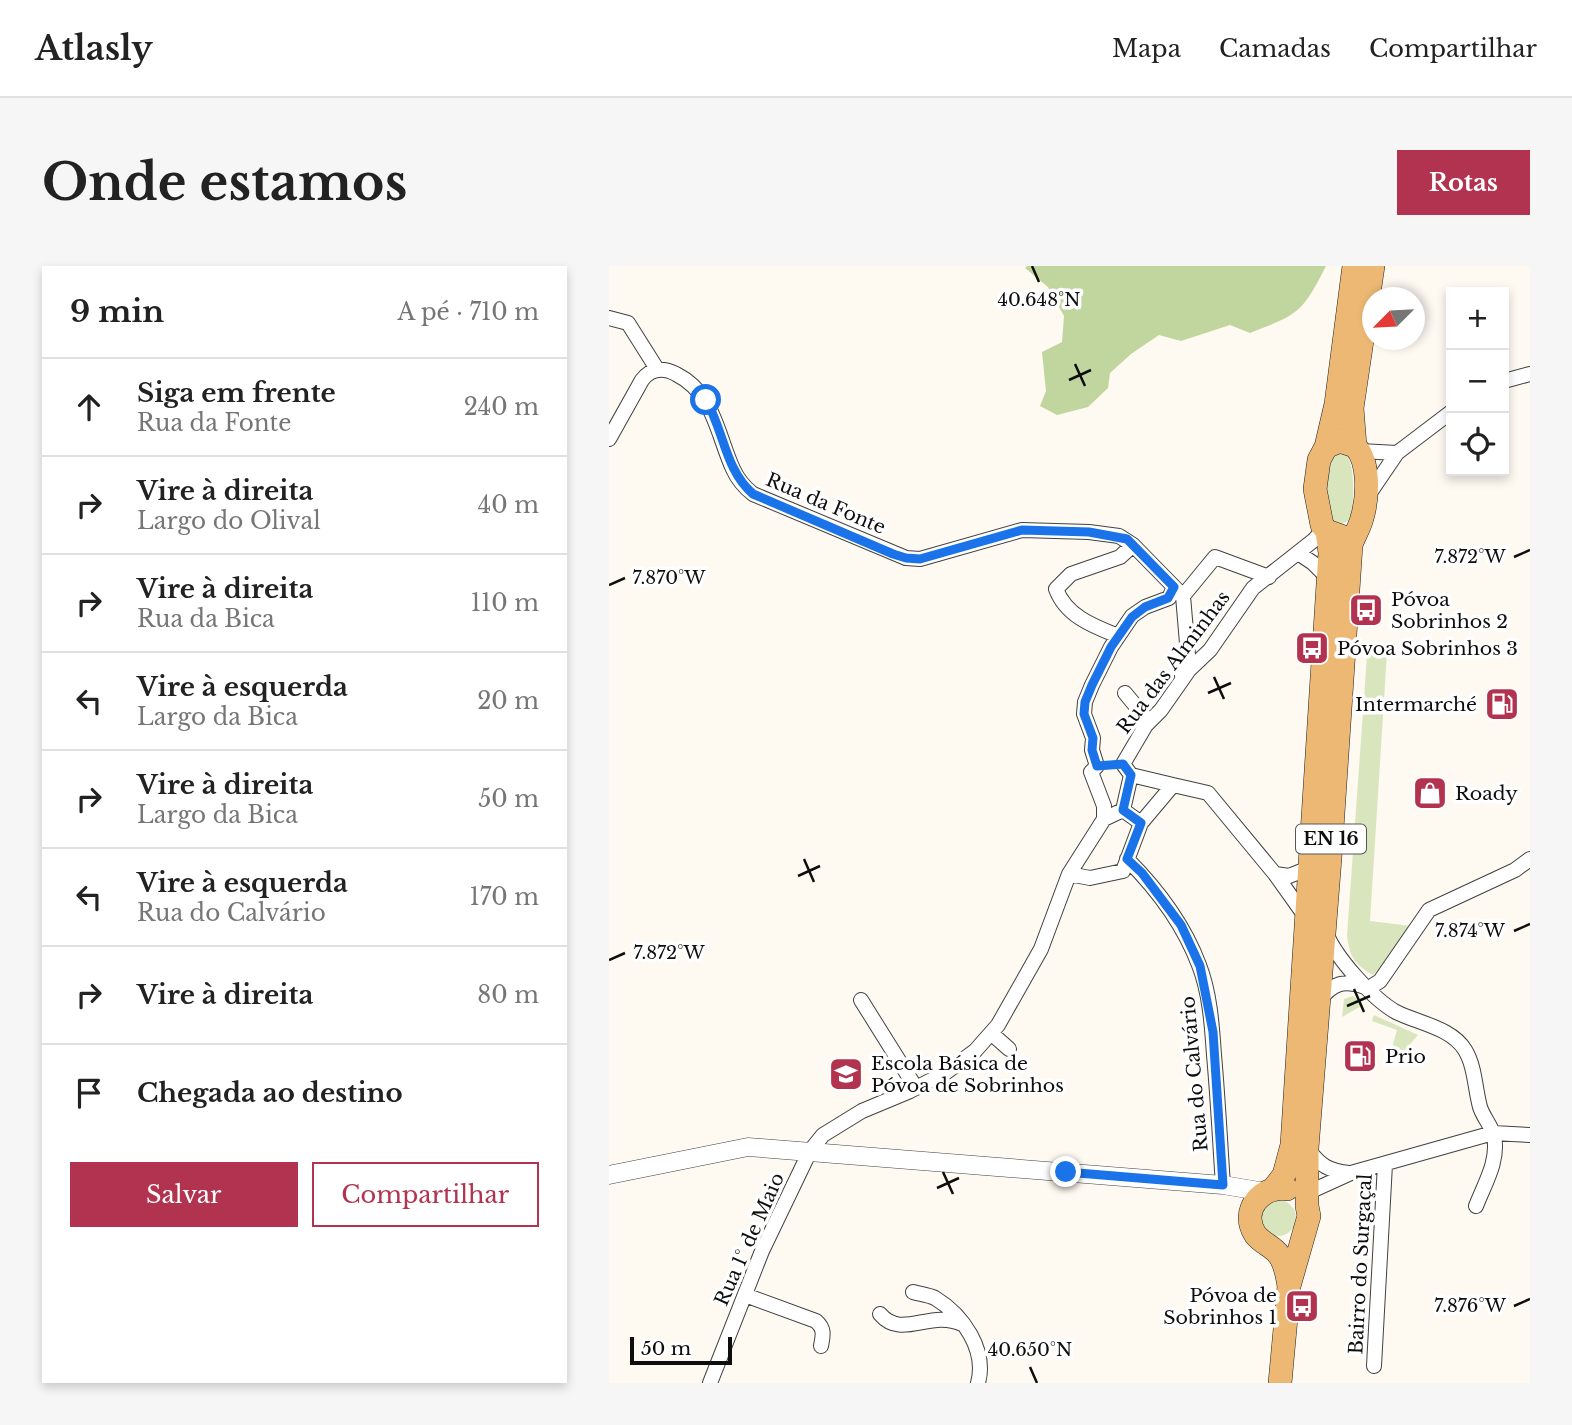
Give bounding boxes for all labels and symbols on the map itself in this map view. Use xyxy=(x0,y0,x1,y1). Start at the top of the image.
north arrow xyxy=(1362,287,1425,350)
text: 40.648°N xyxy=(997,289,1081,311)
route start xyxy=(690,384,721,415)
street label: Rua da Fonte xyxy=(763,468,889,539)
text: 7.872°W xyxy=(1434,546,1506,568)
text: 7.870°W xyxy=(633,567,706,589)
street label: Rua das Alminhas xyxy=(1112,586,1235,738)
place label: Póvoa Sobrinhos 2 xyxy=(1391,588,1508,633)
bus stop icon: Póvoa Sobrinhos 2 xyxy=(1347,591,1385,629)
bus stop icon: Póvoa Sobrinhos 3 xyxy=(1293,629,1331,667)
place label: Póvoa Sobrinhos 3 xyxy=(1337,637,1518,660)
fuel station icon: Intermarché xyxy=(1483,685,1521,723)
place label: Intermarché xyxy=(1355,693,1477,716)
shop icon: Roady xyxy=(1411,774,1449,812)
place label: Roady xyxy=(1455,782,1518,805)
road number: EN 16 xyxy=(1296,824,1366,854)
text: 7.874°W xyxy=(1435,920,1506,942)
text: 7.872°W xyxy=(633,942,705,964)
street label: Rua do Calvário xyxy=(1176,995,1213,1153)
fuel station icon: Prio xyxy=(1341,1037,1379,1075)
place label: Prio xyxy=(1385,1045,1426,1068)
place label: Escola Básica de Póvoa de Sobrinhos xyxy=(871,1052,1064,1097)
school or university icon: Escola Básica de Póvoa de Sobrinhos xyxy=(827,1055,865,1093)
route end xyxy=(1050,1156,1081,1187)
street label: Rua 1° de Maio xyxy=(710,1169,789,1309)
street label: Bairro do Surgaçal xyxy=(1344,1173,1377,1355)
place label: Póvoa de Sobrinhos 1 xyxy=(1163,1284,1277,1329)
bus stop icon: Póvoa de Sobrinhos 1 xyxy=(1283,1287,1321,1325)
text: 7.876°W xyxy=(1434,1295,1507,1317)
scale bar xyxy=(630,1334,731,1366)
text: 40.650°N xyxy=(988,1339,1072,1361)

